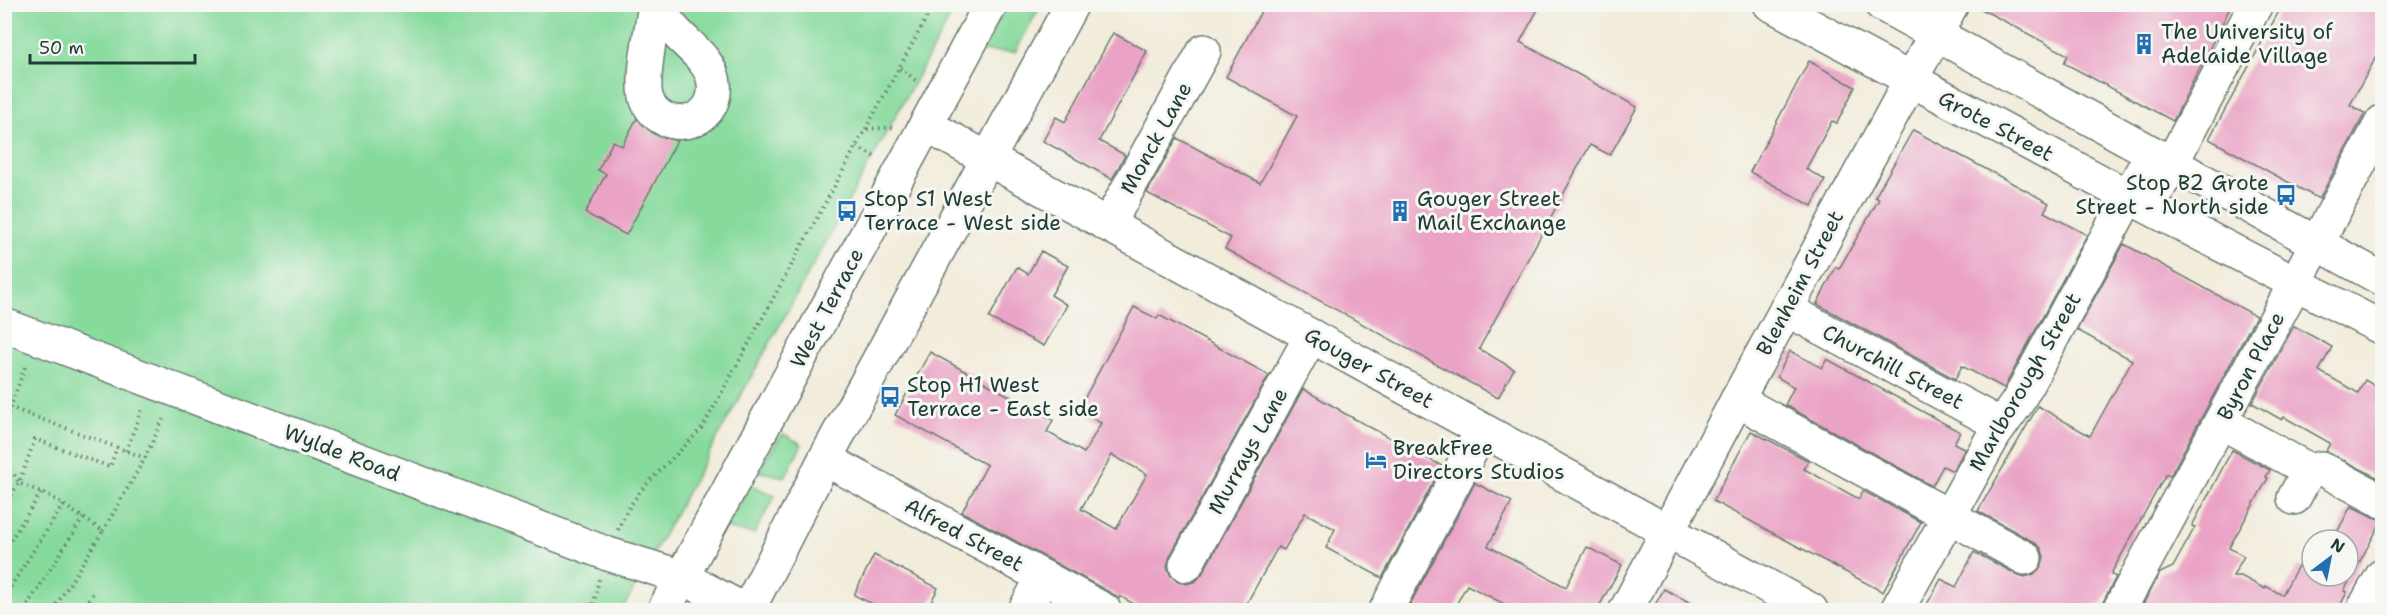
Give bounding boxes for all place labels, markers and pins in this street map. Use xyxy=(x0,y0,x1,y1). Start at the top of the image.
place label: The University of Adelaide Village xyxy=(2161,18,2333,70)
building icon: The University of Adelaide Village xyxy=(2132,32,2156,56)
place label: Stop B2 Grote Street - North side xyxy=(2076,169,2269,221)
bus stop icon: Stop B2 Grote Street - North side xyxy=(2274,183,2298,207)
place label: Stop S1 West Terrace - West side xyxy=(864,185,1061,237)
place label: Gouger Street Mail Exchange xyxy=(1417,185,1567,237)
bus stop icon: Stop S1 West Terrace - West side xyxy=(835,199,859,223)
building icon: Gouger Street Mail Exchange xyxy=(1388,199,1412,223)
place label: Stop H1 West Terrace - East side xyxy=(907,371,1099,423)
bus stop icon: Stop H1 West Terrace - East side xyxy=(878,385,902,409)
place label: BreakFree Directors Studios xyxy=(1393,434,1565,486)
hotel icon: BreakFree Directors Studios xyxy=(1364,448,1388,472)

